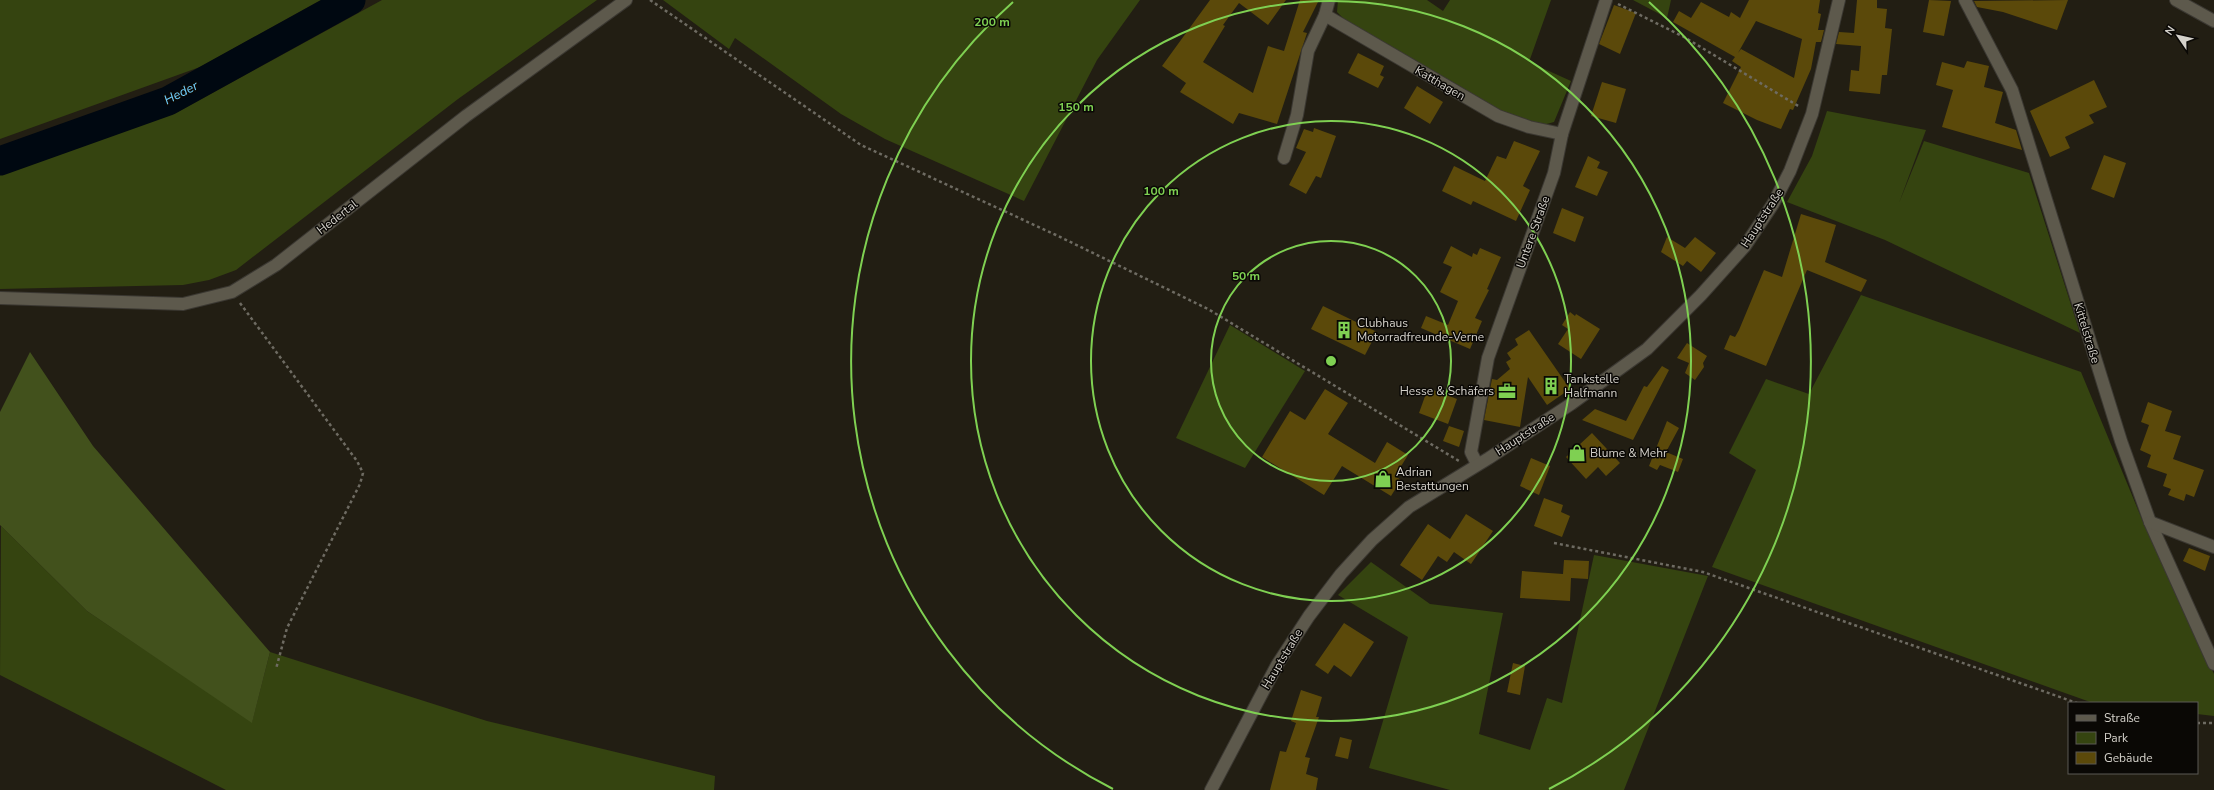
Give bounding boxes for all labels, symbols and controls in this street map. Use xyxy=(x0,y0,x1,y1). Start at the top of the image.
text: 200 m xyxy=(974,14,1010,30)
north arrow xyxy=(2158,16,2198,56)
text: N xyxy=(2162,23,2179,38)
street label: Katthagen xyxy=(1412,62,1468,104)
water label: Heder xyxy=(161,77,201,109)
text: 150 m xyxy=(1058,99,1094,115)
text: 100 m xyxy=(1143,183,1179,199)
street label: Hauptstraße xyxy=(1737,185,1787,251)
street label: Untere Straße xyxy=(1513,194,1553,270)
street label: Hedertal xyxy=(313,196,361,238)
text: 50 m xyxy=(1232,268,1260,284)
street label: Kittelstraße xyxy=(2070,301,2104,365)
place label: Clubhaus Motorradfreunde-Verne xyxy=(1357,315,1484,345)
building icon: Clubhaus Motorradfreunde-Verne xyxy=(1334,320,1354,340)
centre of rings xyxy=(1324,354,1338,368)
place label: Tankstelle Halfmann xyxy=(1564,371,1619,401)
building icon: Tankstelle Halfmann xyxy=(1541,376,1561,396)
office icon: Hesse & Schäfers xyxy=(1497,381,1517,401)
place label: Hesse & Schäfers xyxy=(1400,383,1494,399)
street label: Hauptstraße xyxy=(1492,409,1558,459)
shop icon: Blume & Mehr xyxy=(1567,443,1587,463)
place label: Blume & Mehr xyxy=(1590,445,1668,461)
place label: Adrian Bestattungen xyxy=(1396,464,1469,494)
shop icon: Adrian Bestattungen xyxy=(1373,469,1393,489)
street label: Hauptstraße xyxy=(1258,626,1306,692)
legend xyxy=(2068,702,2198,774)
text: Straße xyxy=(2104,710,2140,726)
text: Park xyxy=(2104,730,2129,746)
text: Gebäude xyxy=(2104,750,2153,766)

